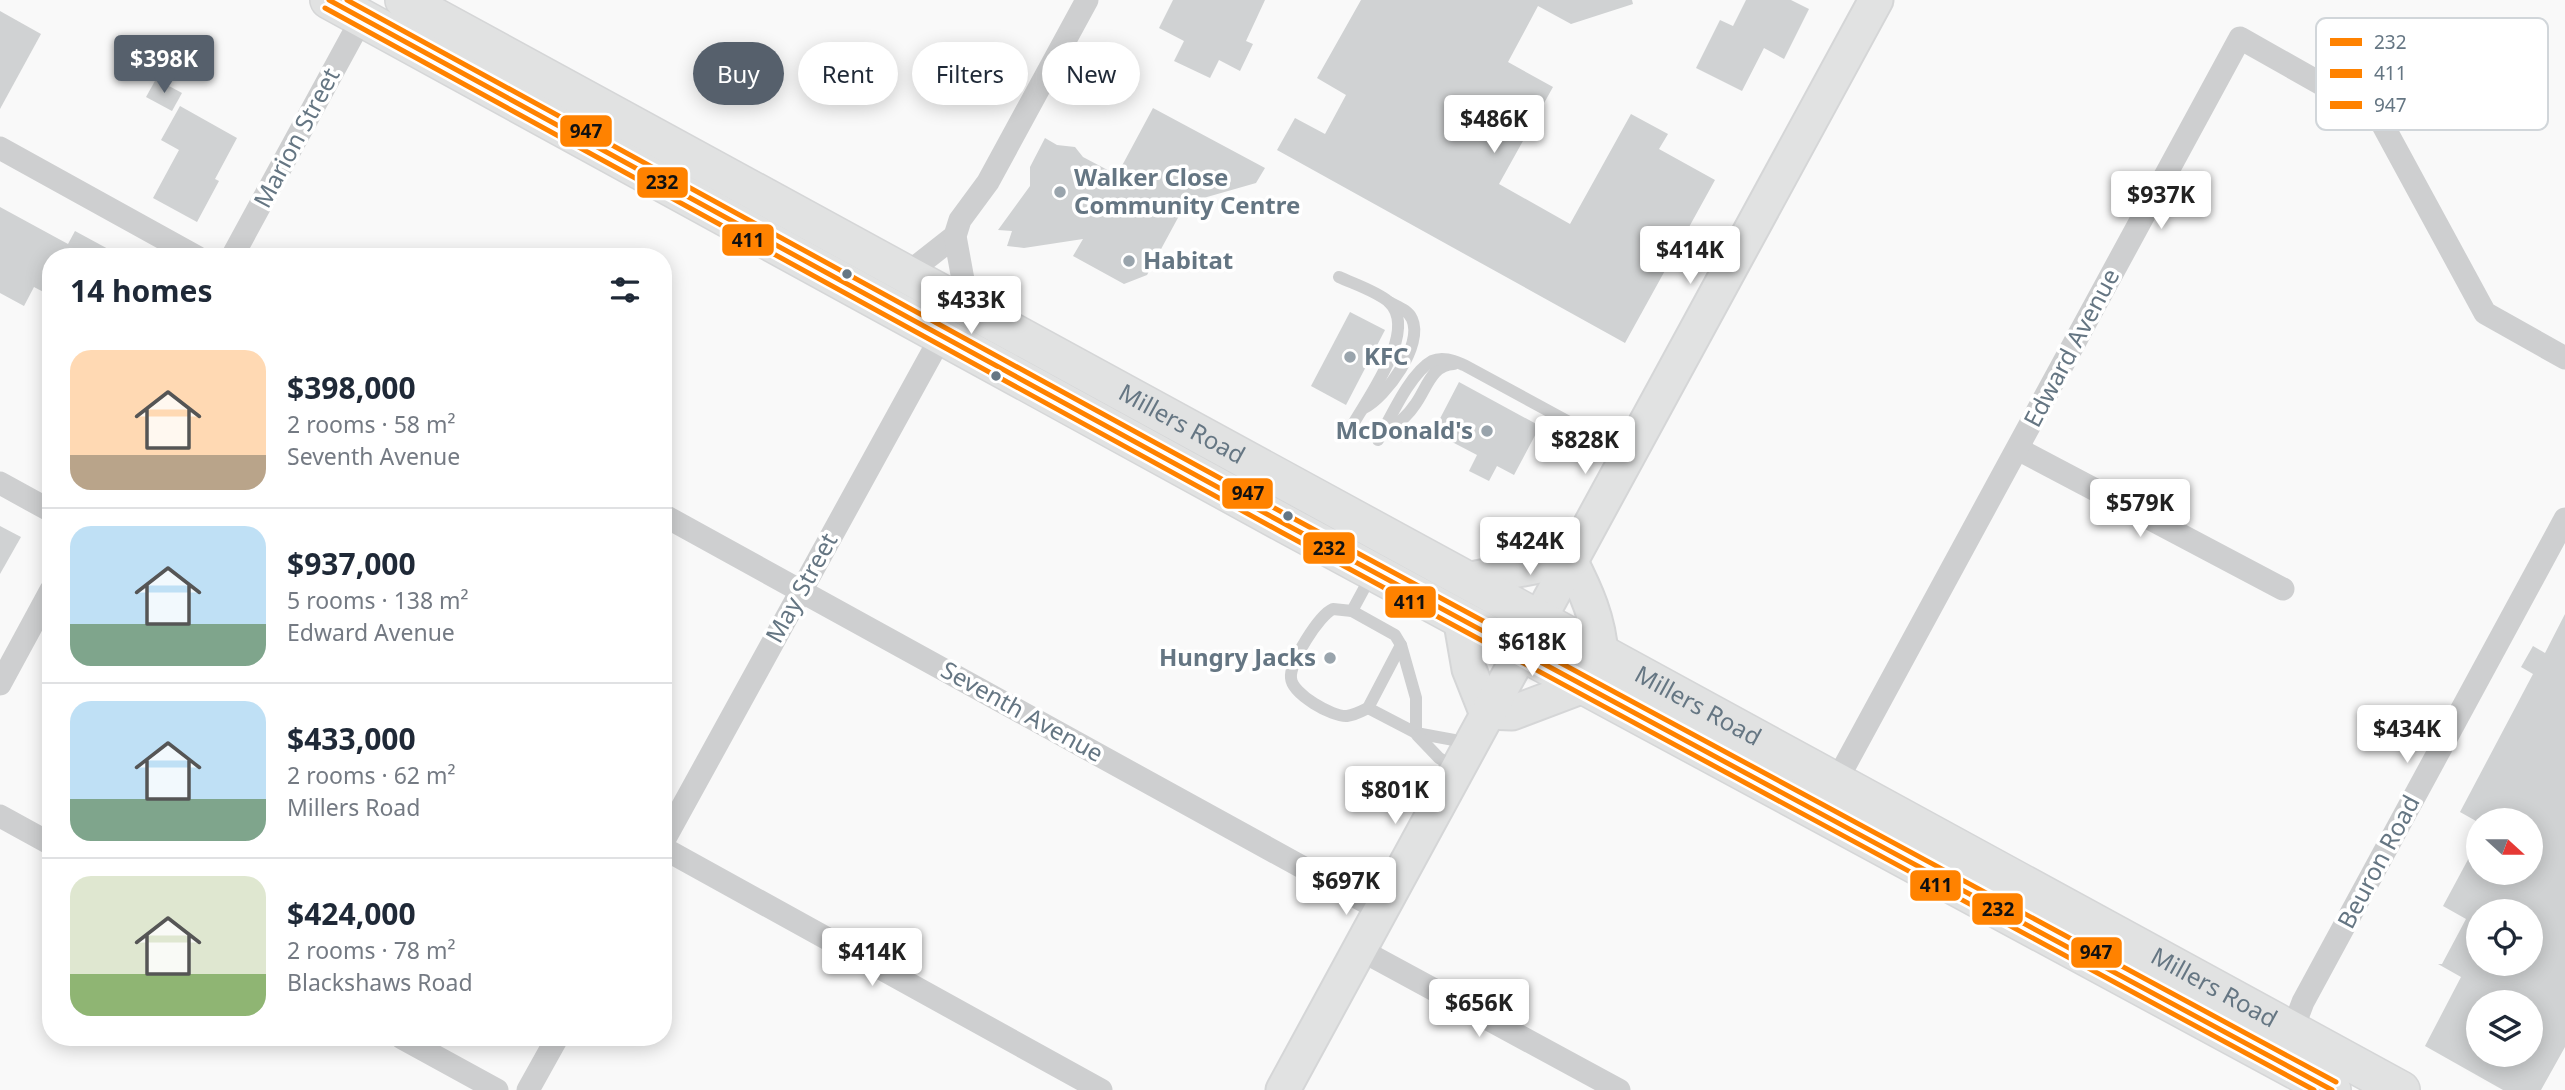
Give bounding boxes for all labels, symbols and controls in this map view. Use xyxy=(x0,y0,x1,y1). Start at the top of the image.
legend xyxy=(2316,18,2548,130)
text: 232 xyxy=(2374,29,2407,55)
pin: $398K xyxy=(115,36,213,95)
text: $398K xyxy=(130,42,198,74)
chip: Buy xyxy=(693,42,784,105)
chip: Rent xyxy=(798,42,898,105)
chip: Filters xyxy=(912,42,1028,105)
chip: New xyxy=(1042,42,1140,105)
text: 411 xyxy=(2374,60,2407,86)
street label: Marion Street xyxy=(245,61,347,213)
text: 947 xyxy=(2374,92,2407,118)
pin: $486K xyxy=(1445,96,1543,155)
text: $486K xyxy=(1460,102,1528,134)
line badge: 947 xyxy=(559,114,613,148)
text: 947 xyxy=(570,118,602,144)
place label: Walker Close Community Centre xyxy=(1074,160,1300,221)
line badge: 232 xyxy=(636,166,689,199)
text: 232 xyxy=(646,169,678,195)
pin: $937K xyxy=(2112,172,2210,231)
text: $937K xyxy=(2127,178,2195,210)
marker: Walker Close Community Centre xyxy=(1052,184,1068,200)
line badge: 411 xyxy=(721,223,775,257)
pin: $414K xyxy=(1641,226,1739,286)
text: 411 xyxy=(732,227,764,253)
text: $414K xyxy=(1656,233,1724,265)
place label: Habitat xyxy=(1143,243,1233,276)
marker: Habitat xyxy=(1121,253,1137,269)
street label: Edward Avenue xyxy=(2015,262,2126,432)
unlabelled marker xyxy=(840,267,854,281)
text: 14 homes xyxy=(70,270,213,311)
icon: filters xyxy=(606,271,644,309)
pin: $433K xyxy=(922,276,1020,336)
text: $433K xyxy=(937,283,1005,315)
place label: KFC xyxy=(1364,339,1409,372)
marker: KFC xyxy=(1342,349,1358,365)
text: $398,000 xyxy=(287,367,416,408)
unlabelled marker xyxy=(989,369,1003,383)
street label: Millers Road xyxy=(1113,375,1251,471)
icon: home xyxy=(126,378,210,462)
text: 2 rooms · 58 m² xyxy=(287,408,456,440)
place label: McDonald's xyxy=(1335,413,1473,446)
pin: $828K xyxy=(1536,416,1634,476)
marker: McDonald's xyxy=(1479,423,1495,439)
text: $828K xyxy=(1551,423,1619,455)
text: Seventh Avenue xyxy=(287,440,460,472)
line badge: 947 xyxy=(1221,477,1274,510)
text: 947 xyxy=(1232,480,1264,506)
pin: $579K xyxy=(2091,480,2189,539)
text: $579K xyxy=(2106,486,2174,518)
unlabelled marker xyxy=(1281,509,1295,523)
pin: $424K xyxy=(1481,518,1579,577)
text: $424K xyxy=(1496,524,1564,556)
street label: May Street xyxy=(757,526,845,648)
line badge: 232 xyxy=(1302,531,1356,565)
text: 232 xyxy=(1313,535,1345,561)
text: $937,000 xyxy=(287,543,416,584)
icon: home xyxy=(126,554,210,638)
text: 5 rooms · 138 m² xyxy=(287,584,469,616)
line badge: 411 xyxy=(1384,585,1437,619)
text: 411 xyxy=(1394,589,1426,615)
text: Edward Avenue xyxy=(287,616,455,648)
pin: $618K xyxy=(1483,618,1581,678)
text: $618K xyxy=(1498,625,1566,657)
place label: Hungry Jacks xyxy=(1159,640,1316,673)
marker: Hungry Jacks xyxy=(1322,650,1338,666)
street label: Seventh Avenue xyxy=(936,652,1110,769)
street label: Millers Road xyxy=(1629,657,1768,753)
pin: $434K xyxy=(2358,706,2456,765)
text: $434K xyxy=(2373,712,2441,744)
text: $433,000 xyxy=(287,718,416,759)
icon: home xyxy=(126,729,210,813)
text: 2 rooms · 62 m² xyxy=(287,759,456,791)
pin: $801K xyxy=(1346,766,1444,826)
text: $801K xyxy=(1361,773,1429,805)
street label: Beuron Road xyxy=(2329,789,2427,934)
text: Millers Road xyxy=(287,791,420,823)
north arrow xyxy=(2466,808,2543,886)
map controls xyxy=(2466,808,2543,1067)
pin: $697K xyxy=(1297,858,1395,917)
text: $697K xyxy=(1312,864,1380,896)
line badge: 411 xyxy=(1909,869,1962,902)
text: 411 xyxy=(1920,872,1952,898)
line badge: 232 xyxy=(1971,892,2024,926)
text: $424,000 xyxy=(287,893,416,934)
text: 232 xyxy=(1982,896,2014,922)
button: locate xyxy=(2466,899,2543,976)
icon: home xyxy=(126,904,210,988)
pin: $414K xyxy=(823,928,921,988)
text: 2 rooms · 78 m² xyxy=(287,934,456,966)
text: $414K xyxy=(838,935,906,967)
line badge: 947 xyxy=(2070,936,2123,969)
text: 947 xyxy=(2080,939,2112,965)
street label: Millers Road xyxy=(2146,939,2284,1034)
text: Blackshaws Road xyxy=(287,966,473,998)
pin: $656K xyxy=(1430,979,1528,1039)
text: $656K xyxy=(1445,986,1513,1018)
button: layers xyxy=(2466,990,2543,1067)

